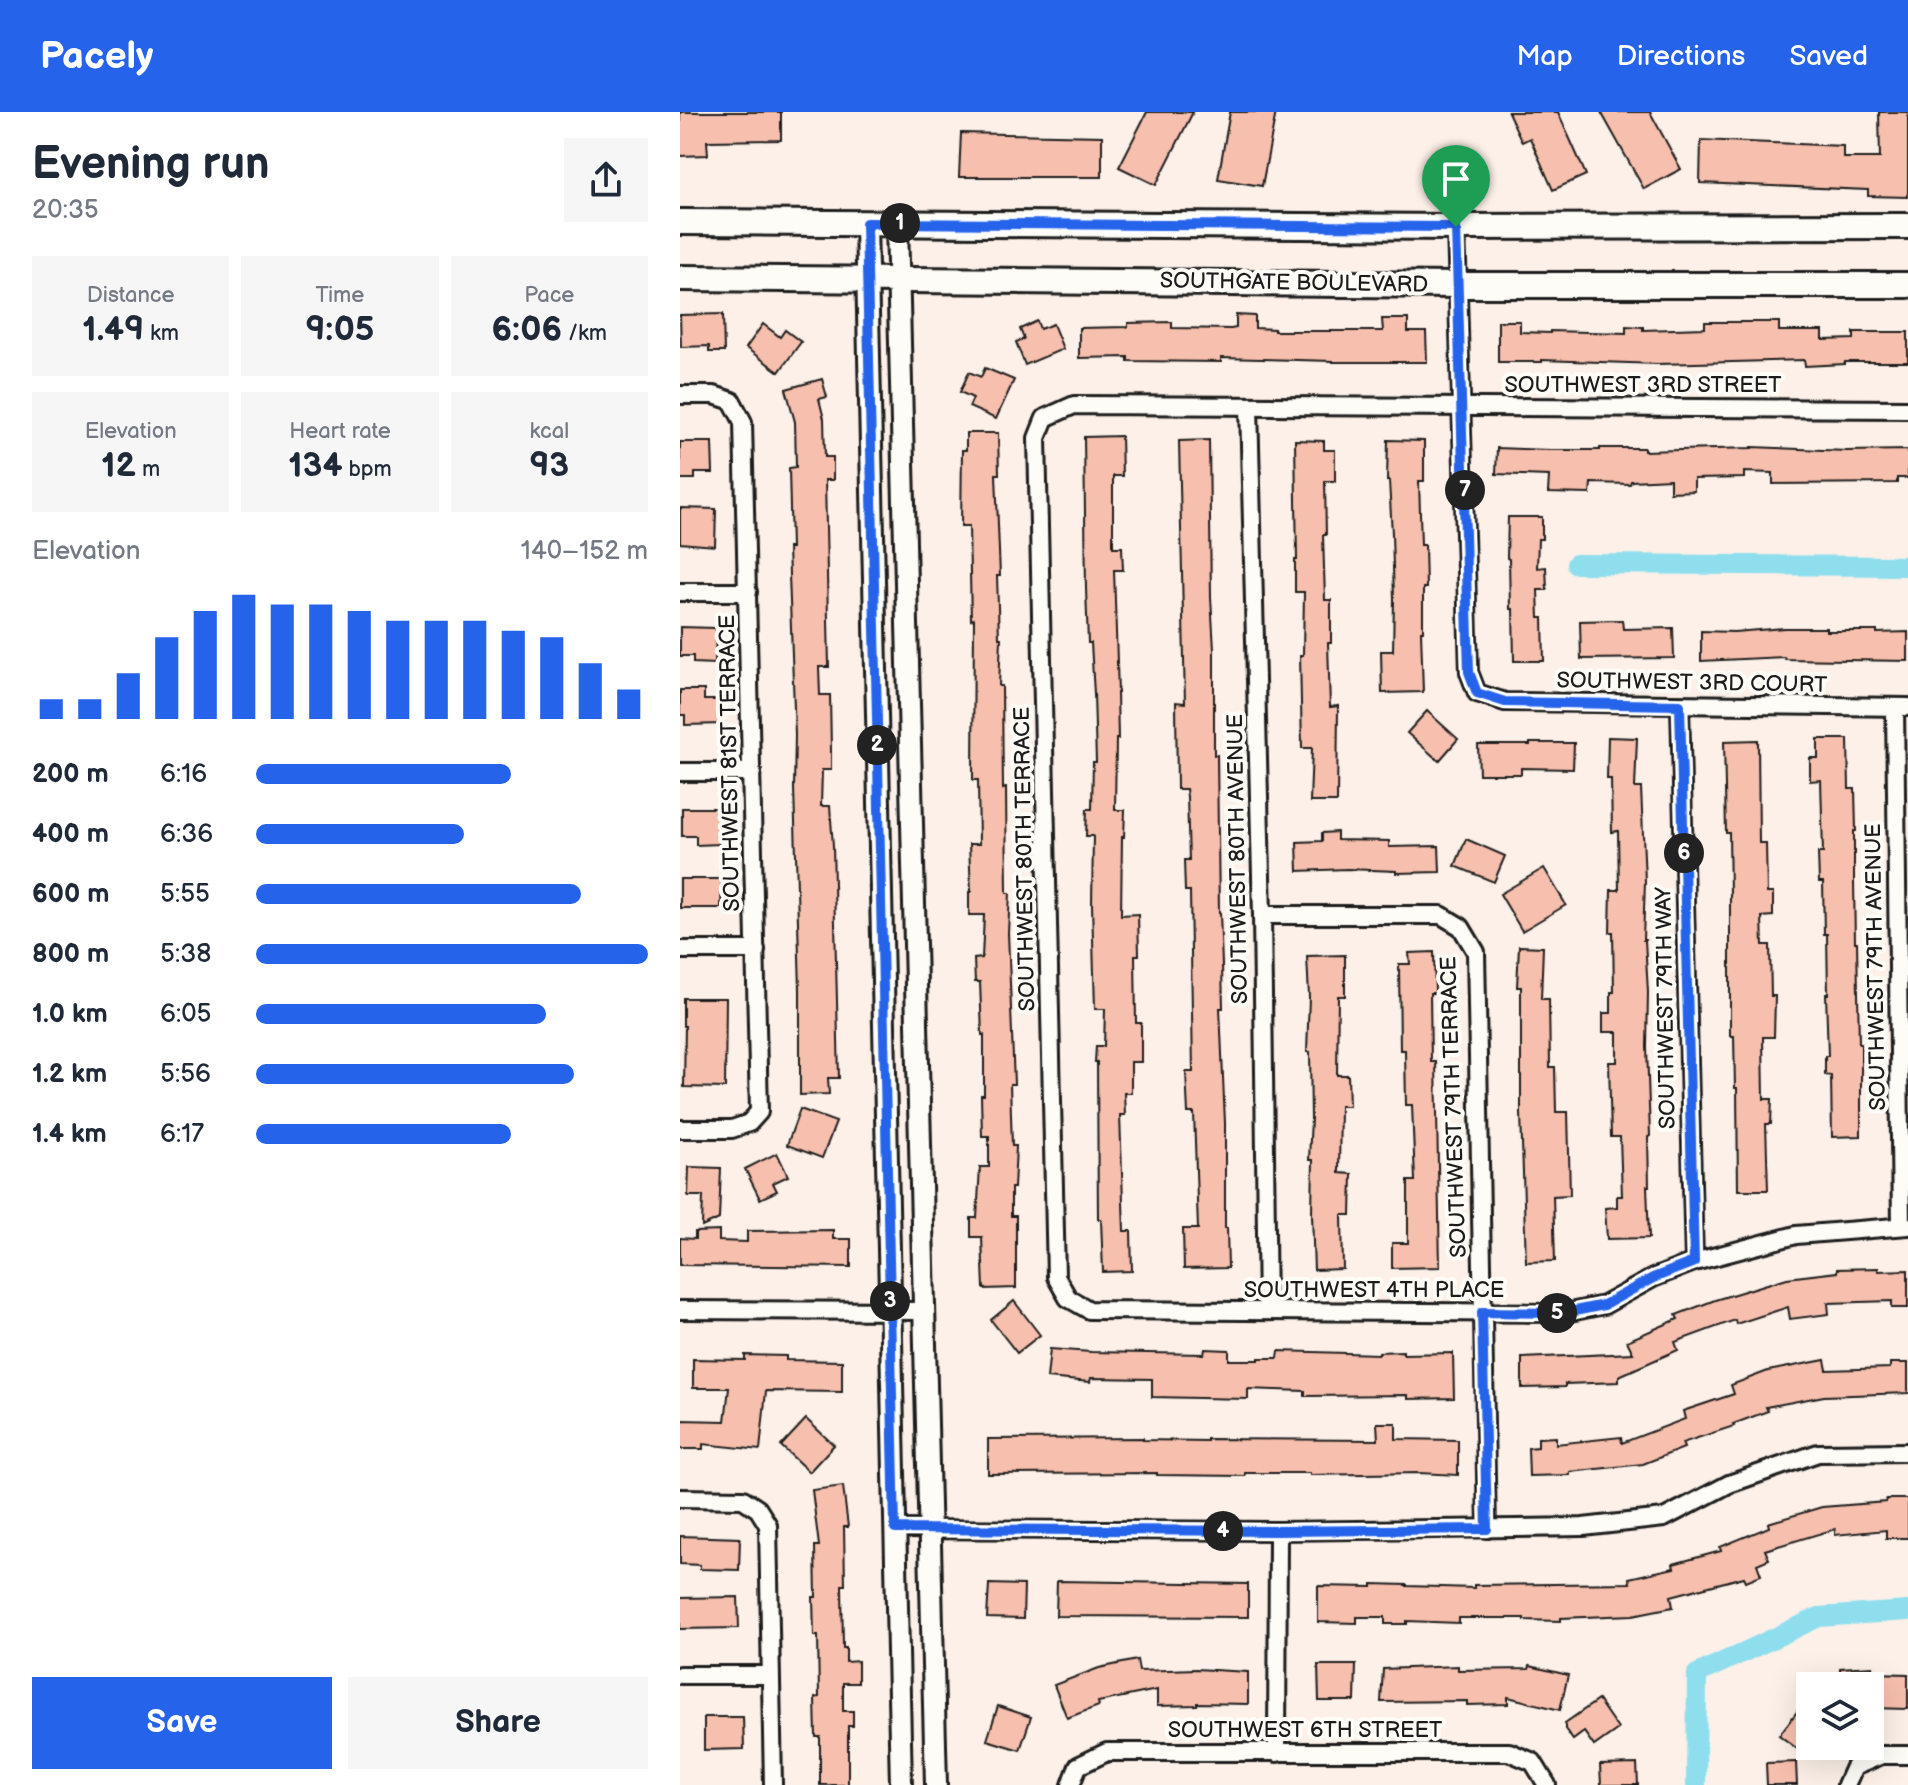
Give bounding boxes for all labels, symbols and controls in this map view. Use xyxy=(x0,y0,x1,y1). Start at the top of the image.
text: Pacely xyxy=(40,34,153,79)
text: Map xyxy=(1516,40,1573,73)
text: Directions xyxy=(1617,40,1745,73)
text: Saved xyxy=(1789,40,1868,73)
text: Evening run xyxy=(32,138,269,191)
button: share xyxy=(564,138,648,222)
pin xyxy=(1422,145,1490,227)
icon: arrive xyxy=(1434,157,1478,201)
text: 20:35 xyxy=(32,195,99,226)
pin: 1 xyxy=(880,203,920,243)
text: 1 xyxy=(895,209,905,236)
street label: SOUTHGATE BOULEVARD xyxy=(1160,267,1428,299)
text: Distance xyxy=(87,282,175,309)
text: Time xyxy=(316,282,364,309)
text: Pace xyxy=(524,282,574,309)
text: 1.49 xyxy=(82,309,144,350)
text: 9:05 xyxy=(306,309,374,350)
text: 6:06 xyxy=(492,309,562,350)
text: km xyxy=(144,320,179,347)
text: /km xyxy=(562,320,607,347)
street label: SOUTHWEST 3RD STREET xyxy=(1504,372,1782,399)
text: Elevation xyxy=(85,418,177,445)
text: Heart rate xyxy=(289,418,391,445)
text: kcal xyxy=(530,418,569,445)
text: 12 xyxy=(101,445,136,486)
text: 134 xyxy=(288,445,342,486)
text: 93 xyxy=(529,445,569,486)
text: m xyxy=(136,456,160,483)
text: bpm xyxy=(342,456,392,483)
pin: 7 xyxy=(1445,470,1485,510)
text: 7 xyxy=(1459,476,1471,503)
text: Elevation xyxy=(32,536,140,567)
text: 140–152 m xyxy=(521,536,648,567)
street label: SOUTHWEST 81ST TERRACE xyxy=(714,614,746,912)
street label: SOUTHWEST 3RD COURT xyxy=(1556,667,1828,699)
street label: SOUTHWEST 80TH TERRACE xyxy=(1009,706,1041,1012)
street label: SOUTHWEST 80TH AVENUE xyxy=(1222,714,1254,1004)
pin: 2 xyxy=(857,725,897,765)
text: 2 xyxy=(870,731,884,758)
text: 200 m xyxy=(32,759,109,790)
text: 6:16 xyxy=(160,759,207,790)
text: 400 m xyxy=(32,819,109,850)
text: 6:36 xyxy=(160,819,213,850)
street label: SOUTHWEST 79TH AVENUE xyxy=(1860,823,1892,1111)
pin: 6 xyxy=(1664,833,1704,873)
text: 6 xyxy=(1677,839,1691,866)
text: 600 m xyxy=(32,879,109,910)
text: 5:55 xyxy=(160,879,210,910)
street label: SOUTHWEST 79TH WAY xyxy=(1650,887,1682,1129)
text: 800 m xyxy=(32,939,109,970)
text: 5:38 xyxy=(160,939,211,970)
street label: SOUTHWEST 79TH TERRACE xyxy=(1435,956,1473,1258)
text: 1.0 km xyxy=(32,999,108,1030)
text: 6:05 xyxy=(160,999,211,1030)
text: 1.2 km xyxy=(32,1059,107,1090)
text: 5:56 xyxy=(160,1059,211,1090)
text: 1.4 km xyxy=(32,1119,107,1150)
text: 6:17 xyxy=(160,1119,204,1150)
street label: SOUTHWEST 4TH PLACE xyxy=(1244,1277,1504,1304)
pin: 3 xyxy=(870,1281,910,1321)
text: 3 xyxy=(884,1287,896,1314)
pin: 5 xyxy=(1537,1293,1577,1333)
text: 5 xyxy=(1551,1299,1563,1326)
pin: 4 xyxy=(1203,1511,1243,1551)
text: 4 xyxy=(1217,1517,1229,1544)
map controls xyxy=(1796,1672,1884,1760)
button: layers xyxy=(1796,1672,1884,1760)
button: Save xyxy=(32,1677,332,1769)
button: Share xyxy=(348,1677,648,1769)
street label: SOUTHWEST 6TH STREET xyxy=(1168,1717,1442,1744)

